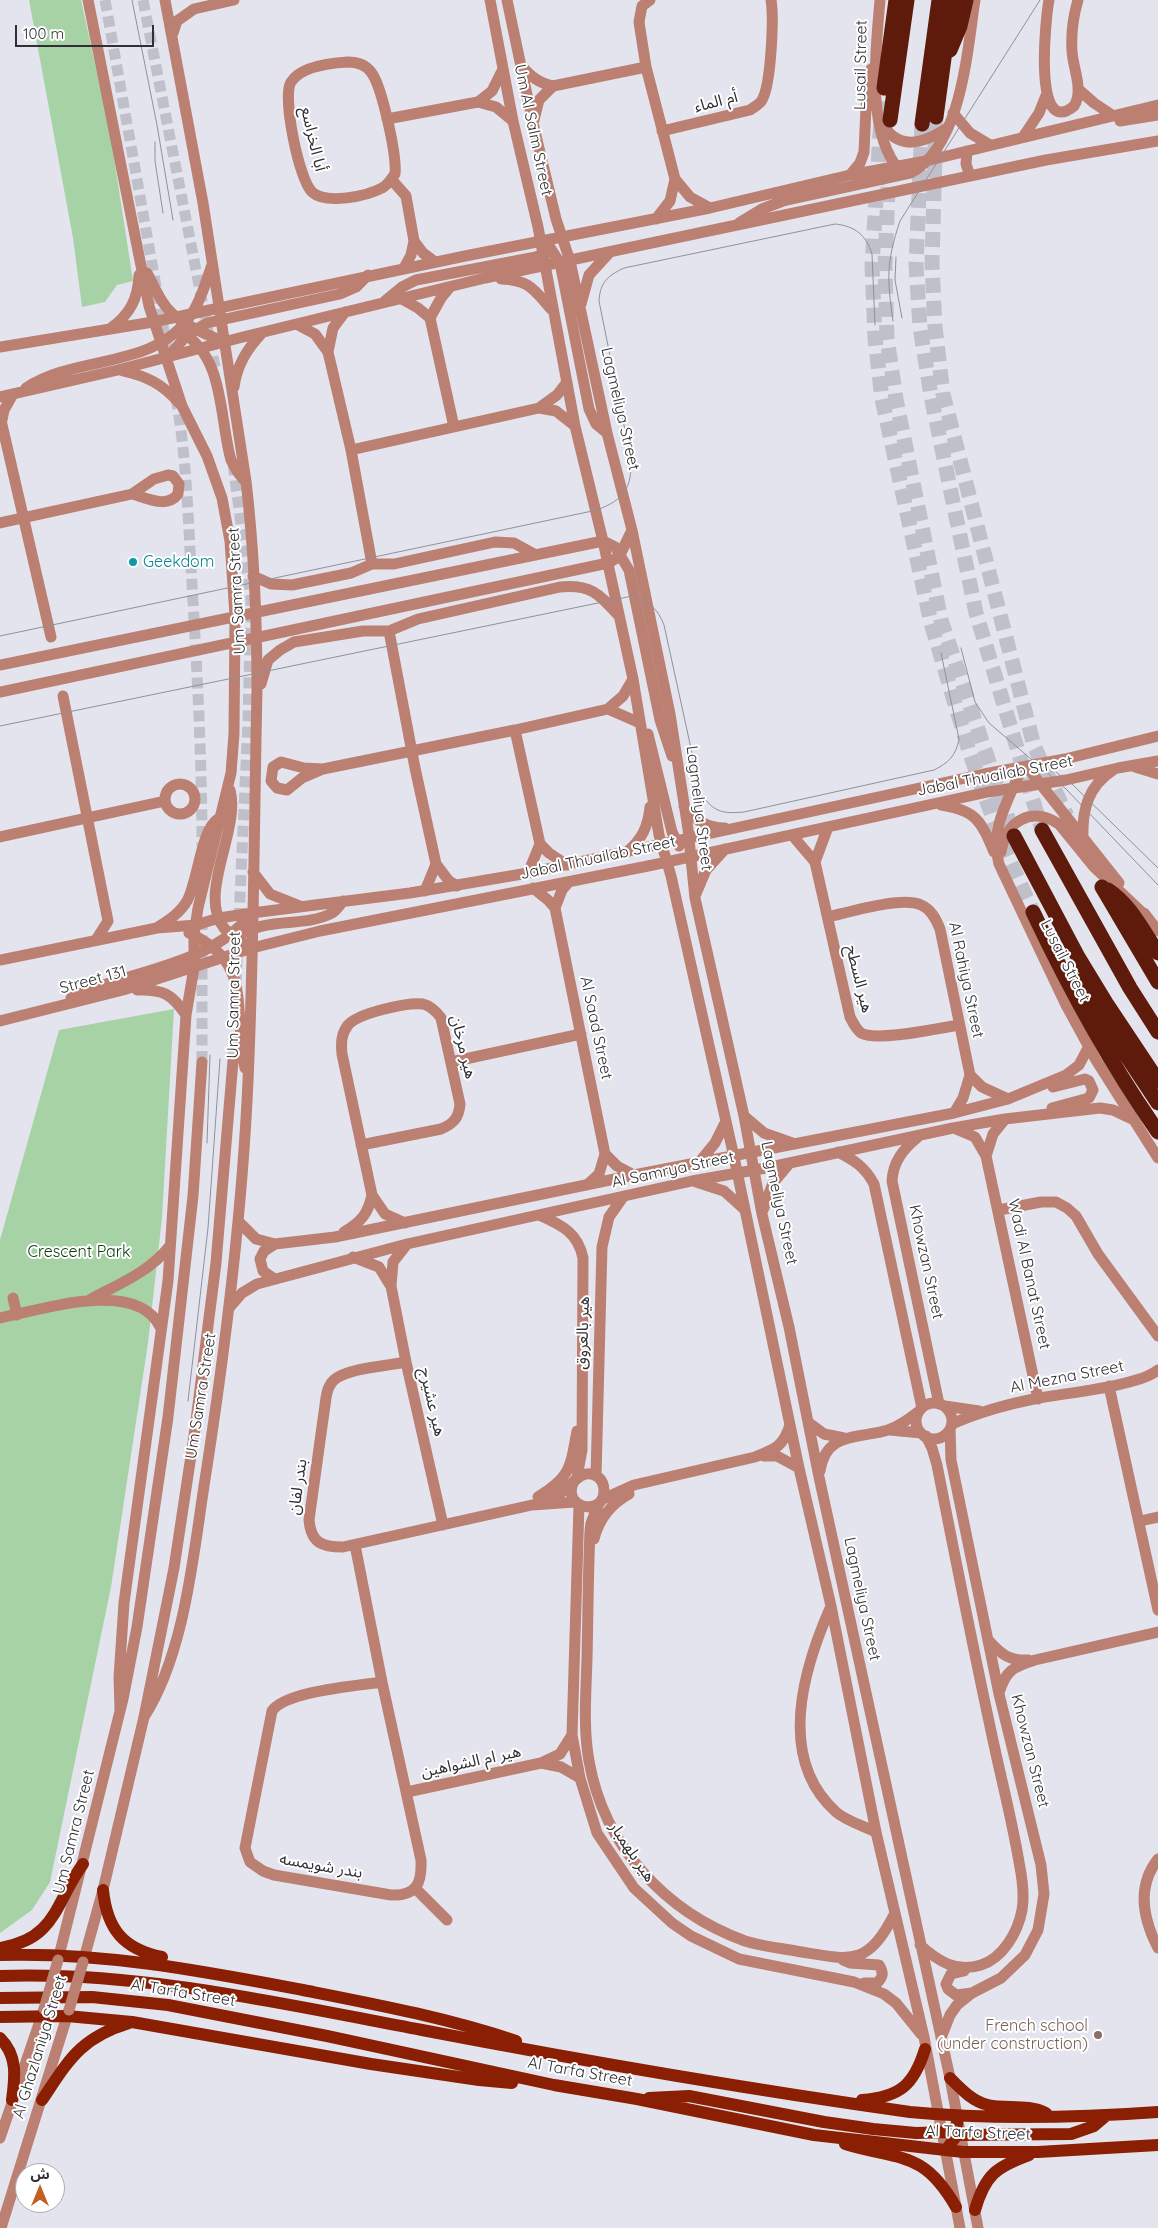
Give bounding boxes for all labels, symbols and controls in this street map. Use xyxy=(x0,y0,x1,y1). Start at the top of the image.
scale bar xyxy=(18,15,156,47)
street label: Lusail Street xyxy=(851,20,871,110)
text: 100 m xyxy=(23,24,64,43)
street label: Um Al Salm Street xyxy=(510,63,556,197)
street label: أم الماء xyxy=(692,87,740,117)
street label: أبا الخراسع xyxy=(296,105,330,173)
street label: Lagmeliya Street xyxy=(596,346,644,472)
street label: Um Samra Street xyxy=(224,527,250,655)
place label: Geekdom xyxy=(143,552,214,572)
marker: Geekdom xyxy=(127,556,139,568)
street label: Lagmeliya Street xyxy=(682,744,716,872)
street label: Jabal Thuailab Street xyxy=(915,751,1075,801)
street label: Jabal Thuailab Street xyxy=(519,832,677,884)
street label: Lusail Street xyxy=(1036,916,1094,1006)
street label: Al Rahiya Street xyxy=(944,920,988,1040)
street label: Um Samra Street xyxy=(223,931,245,1059)
street label: هير السطح xyxy=(841,943,877,1015)
street label: Street 131 xyxy=(58,962,128,998)
street label: Al Saad Street xyxy=(576,975,616,1081)
street label: هير مرخان xyxy=(446,1013,480,1081)
street label: Lagmeliya Street xyxy=(757,1139,801,1267)
street label: Al Samrya Street xyxy=(610,1148,736,1192)
street label: Wadi Al Banat Street xyxy=(1004,1197,1054,1351)
street label: Khowzan Street xyxy=(905,1203,947,1321)
park label: Crescent Park xyxy=(27,1242,131,1262)
street label: هير بالعروق xyxy=(572,1296,594,1370)
street label: Um Samra Street xyxy=(182,1332,220,1460)
street label: Al Mezna Street xyxy=(1009,1357,1125,1397)
street label: هير عشيرج xyxy=(415,1366,449,1438)
street label: بندر لفان xyxy=(285,1458,311,1516)
street label: Lagmeliya Street xyxy=(840,1535,884,1663)
street label: Khowzan Street xyxy=(1007,1692,1053,1810)
street label: هير ام الشواهين xyxy=(419,1742,523,1782)
street label: Um Samra Street xyxy=(49,1768,99,1896)
street label: هير بلهمبار xyxy=(605,1818,659,1886)
street label: بندر شويمسه xyxy=(278,1849,364,1883)
street label: Al Ghazlaniya Street xyxy=(9,1973,71,2121)
street label: Al Tarfa Street xyxy=(129,1975,237,2011)
place label: French school (under construction) xyxy=(937,2016,1088,2054)
marker: French school (under construction) xyxy=(1092,2029,1104,2041)
street label: Al Tarfa Street xyxy=(526,2053,634,2091)
street label: Al Tarfa Street xyxy=(925,2122,1031,2144)
north arrow xyxy=(15,2163,65,2213)
text: ش xyxy=(30,2165,50,2183)

